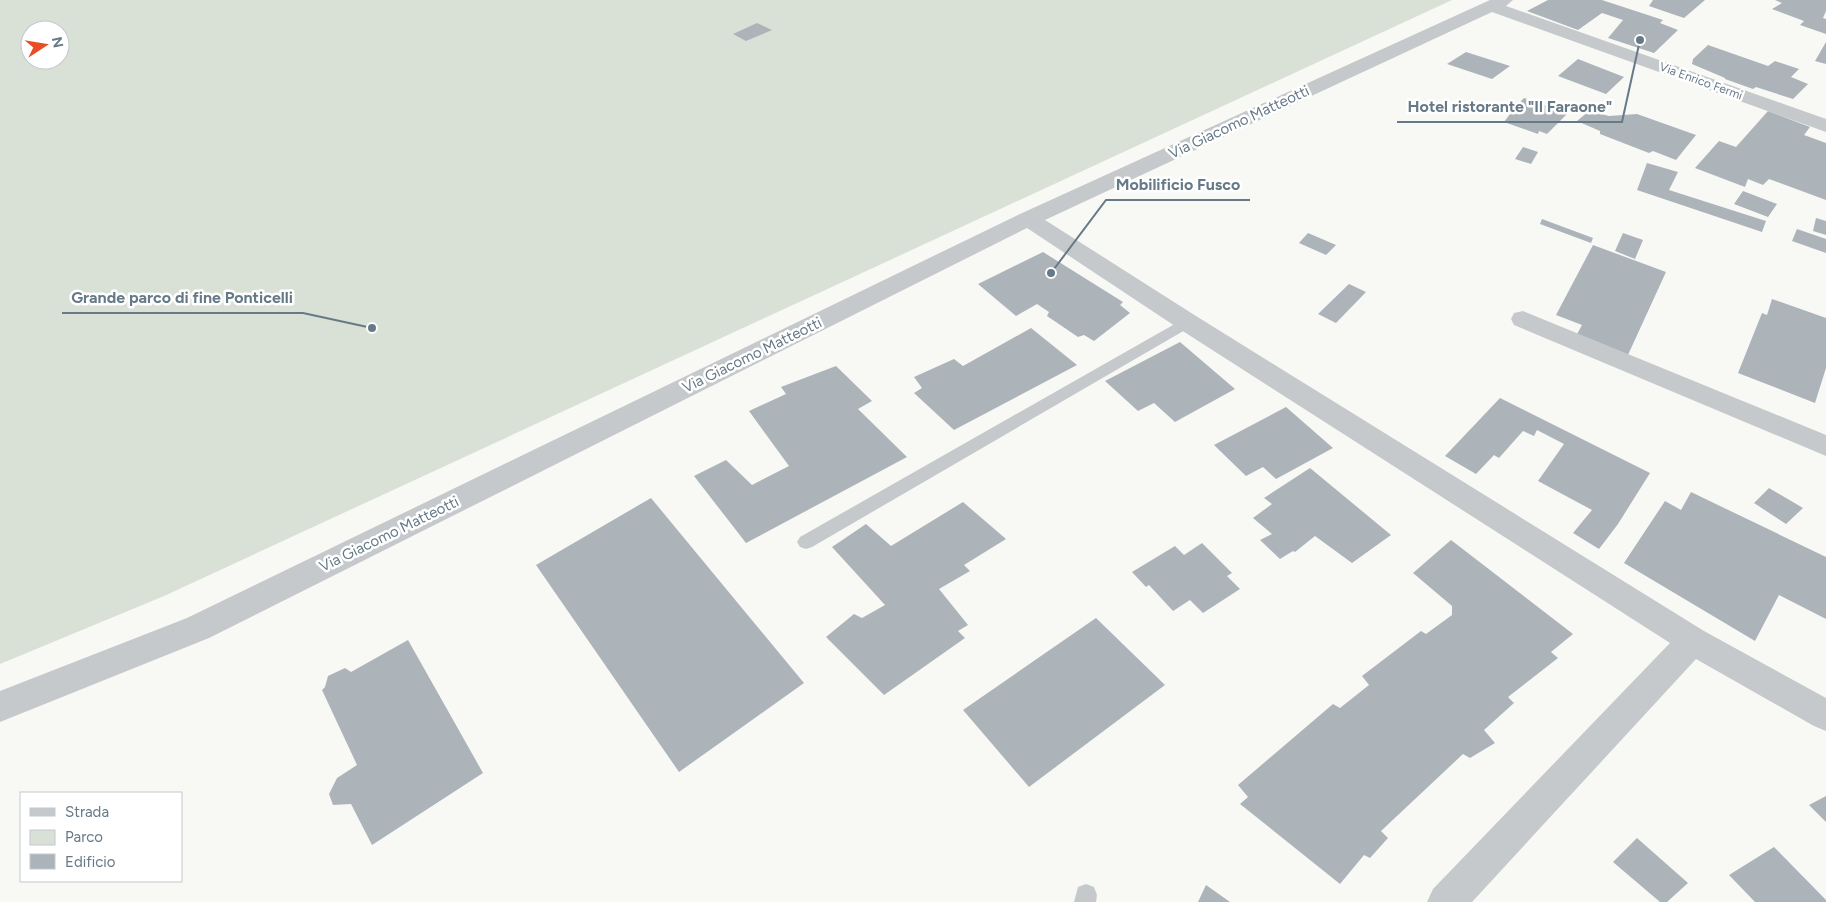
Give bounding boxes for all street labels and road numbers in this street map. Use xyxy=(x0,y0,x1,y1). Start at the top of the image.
street label: Via Enrico Fermi xyxy=(1658,59,1744,103)
street label: Via Giacomo Matteotti xyxy=(1166,81,1312,163)
street label: Via Giacomo Matteotti xyxy=(679,313,825,397)
street label: Via Giacomo Matteotti xyxy=(316,492,462,576)

